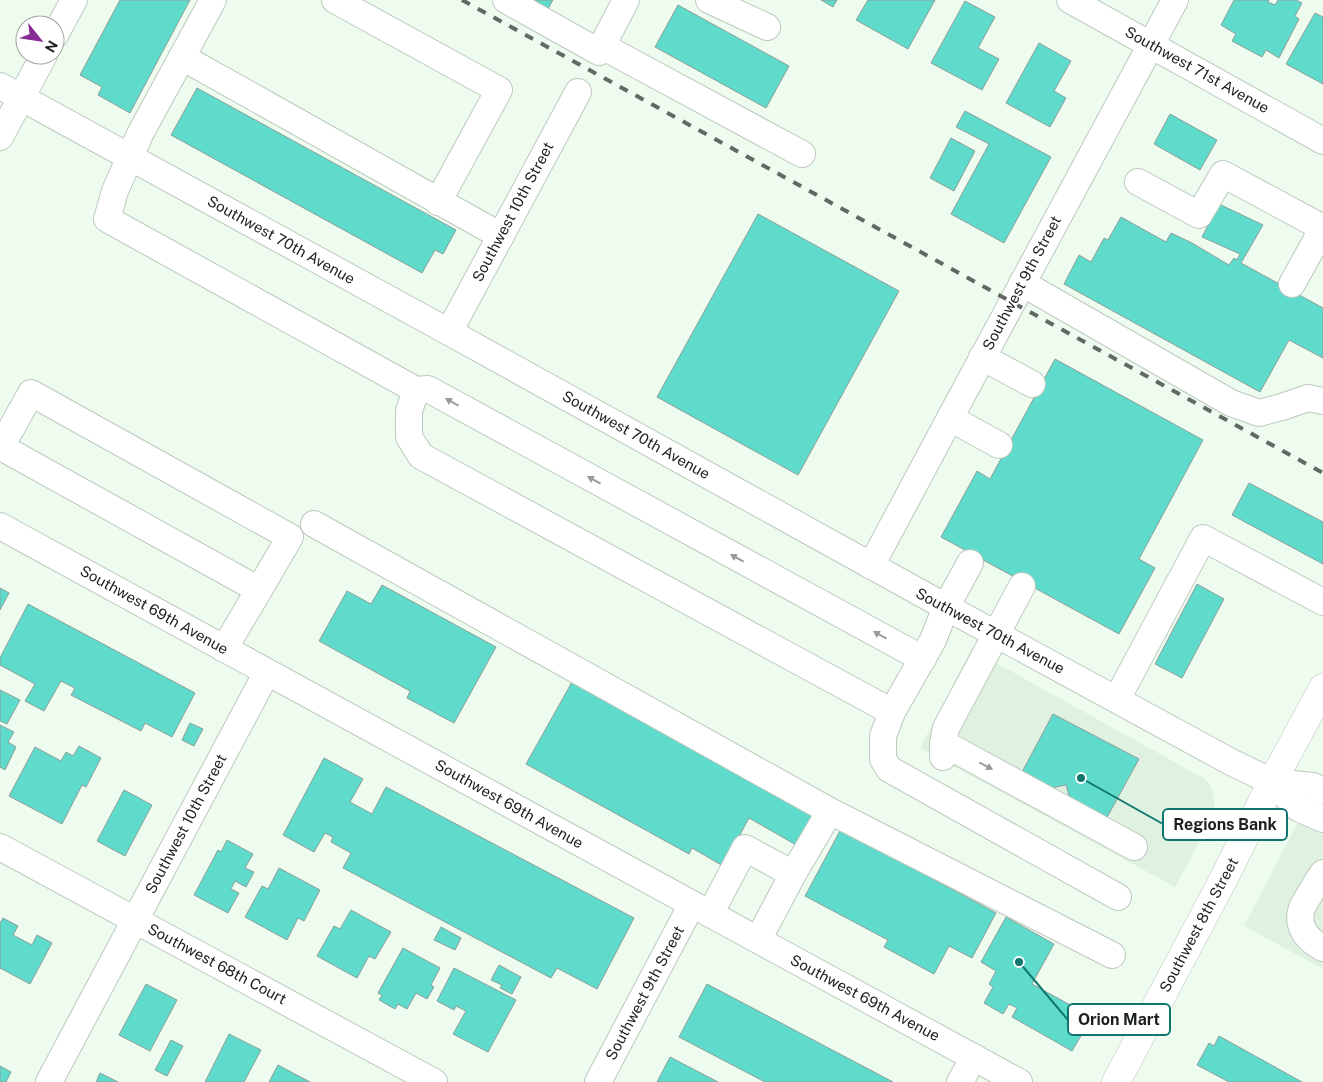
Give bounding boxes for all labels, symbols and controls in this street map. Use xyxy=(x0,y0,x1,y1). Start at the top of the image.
north arrow xyxy=(15,15,65,65)
street label: Southwest 71st Avenue xyxy=(1122,23,1272,116)
text: N xyxy=(42,38,61,55)
street label: Southwest 10th Street xyxy=(469,139,557,284)
street label: Southwest 70th Avenue xyxy=(205,192,358,287)
street label: Southwest 9th Street xyxy=(979,213,1064,353)
street label: Southwest 70th Avenue xyxy=(560,387,713,482)
one-way arrow xyxy=(444,398,459,406)
one-way arrow xyxy=(587,476,602,484)
one-way arrow xyxy=(730,553,744,562)
street label: Southwest 69th Avenue xyxy=(77,562,231,657)
street label: Southwest 70th Avenue xyxy=(913,584,1067,677)
one-way arrow xyxy=(873,631,886,640)
street label: Southwest 10th Street xyxy=(142,751,230,896)
street label: Southwest 69th Avenue xyxy=(432,756,586,851)
one-way arrow xyxy=(978,762,993,770)
callout: Regions Bank xyxy=(1163,809,1287,840)
text: Regions Bank xyxy=(1173,815,1277,834)
street label: Southwest 8th Street xyxy=(1156,854,1241,995)
street label: Southwest 68th Court xyxy=(145,920,290,1007)
street label: Southwest 9th Street xyxy=(602,923,687,1063)
street label: Southwest 69th Avenue xyxy=(788,951,943,1044)
callout: Orion Mart xyxy=(1068,1004,1170,1035)
text: Orion Mart xyxy=(1078,1010,1160,1029)

